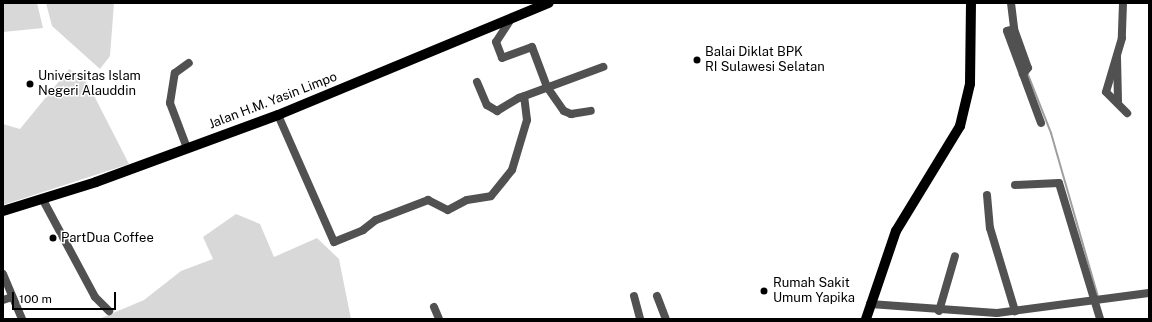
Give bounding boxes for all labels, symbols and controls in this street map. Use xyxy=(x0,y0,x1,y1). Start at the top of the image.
place label: Balai Diklat BPK RI Sulawesi Selatan xyxy=(705,45,825,76)
marker: Balai Diklat BPK RI Sulawesi Selatan xyxy=(692,55,702,65)
place label: Universitas Islam Negeri Alauddin xyxy=(38,69,141,100)
street label: Jalan H.M. Yasin Limpo xyxy=(207,69,339,133)
marker: Universitas Islam Negeri Alauddin xyxy=(25,79,35,89)
place label: PartDua Coffee xyxy=(61,230,154,246)
marker: PartDua Coffee xyxy=(48,233,58,243)
place label: Rumah Sakit Umum Yapika xyxy=(773,276,855,307)
scale bar xyxy=(14,284,118,310)
marker: Rumah Sakit Umum Yapika xyxy=(758,285,770,297)
text: 100 m xyxy=(19,292,52,306)

